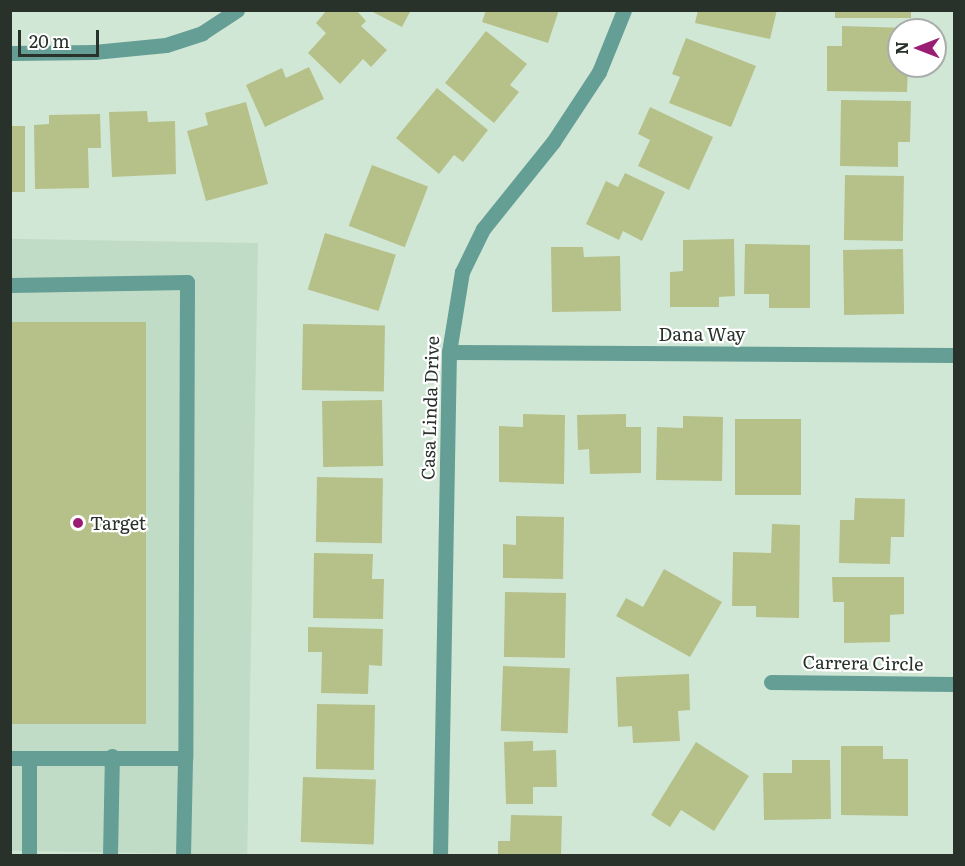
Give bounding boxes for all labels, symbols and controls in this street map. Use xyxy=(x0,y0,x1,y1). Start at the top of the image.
scale bar xyxy=(21,18,102,56)
north arrow xyxy=(887,18,947,78)
text: 20 m xyxy=(29,27,70,54)
text: N xyxy=(889,41,913,55)
street label: Dana Way xyxy=(659,323,745,345)
street label: Casa Linda Drive xyxy=(417,336,443,480)
place label: Target xyxy=(90,512,146,534)
marker: Target xyxy=(71,516,85,530)
street label: Carrera Circle xyxy=(802,651,924,675)

